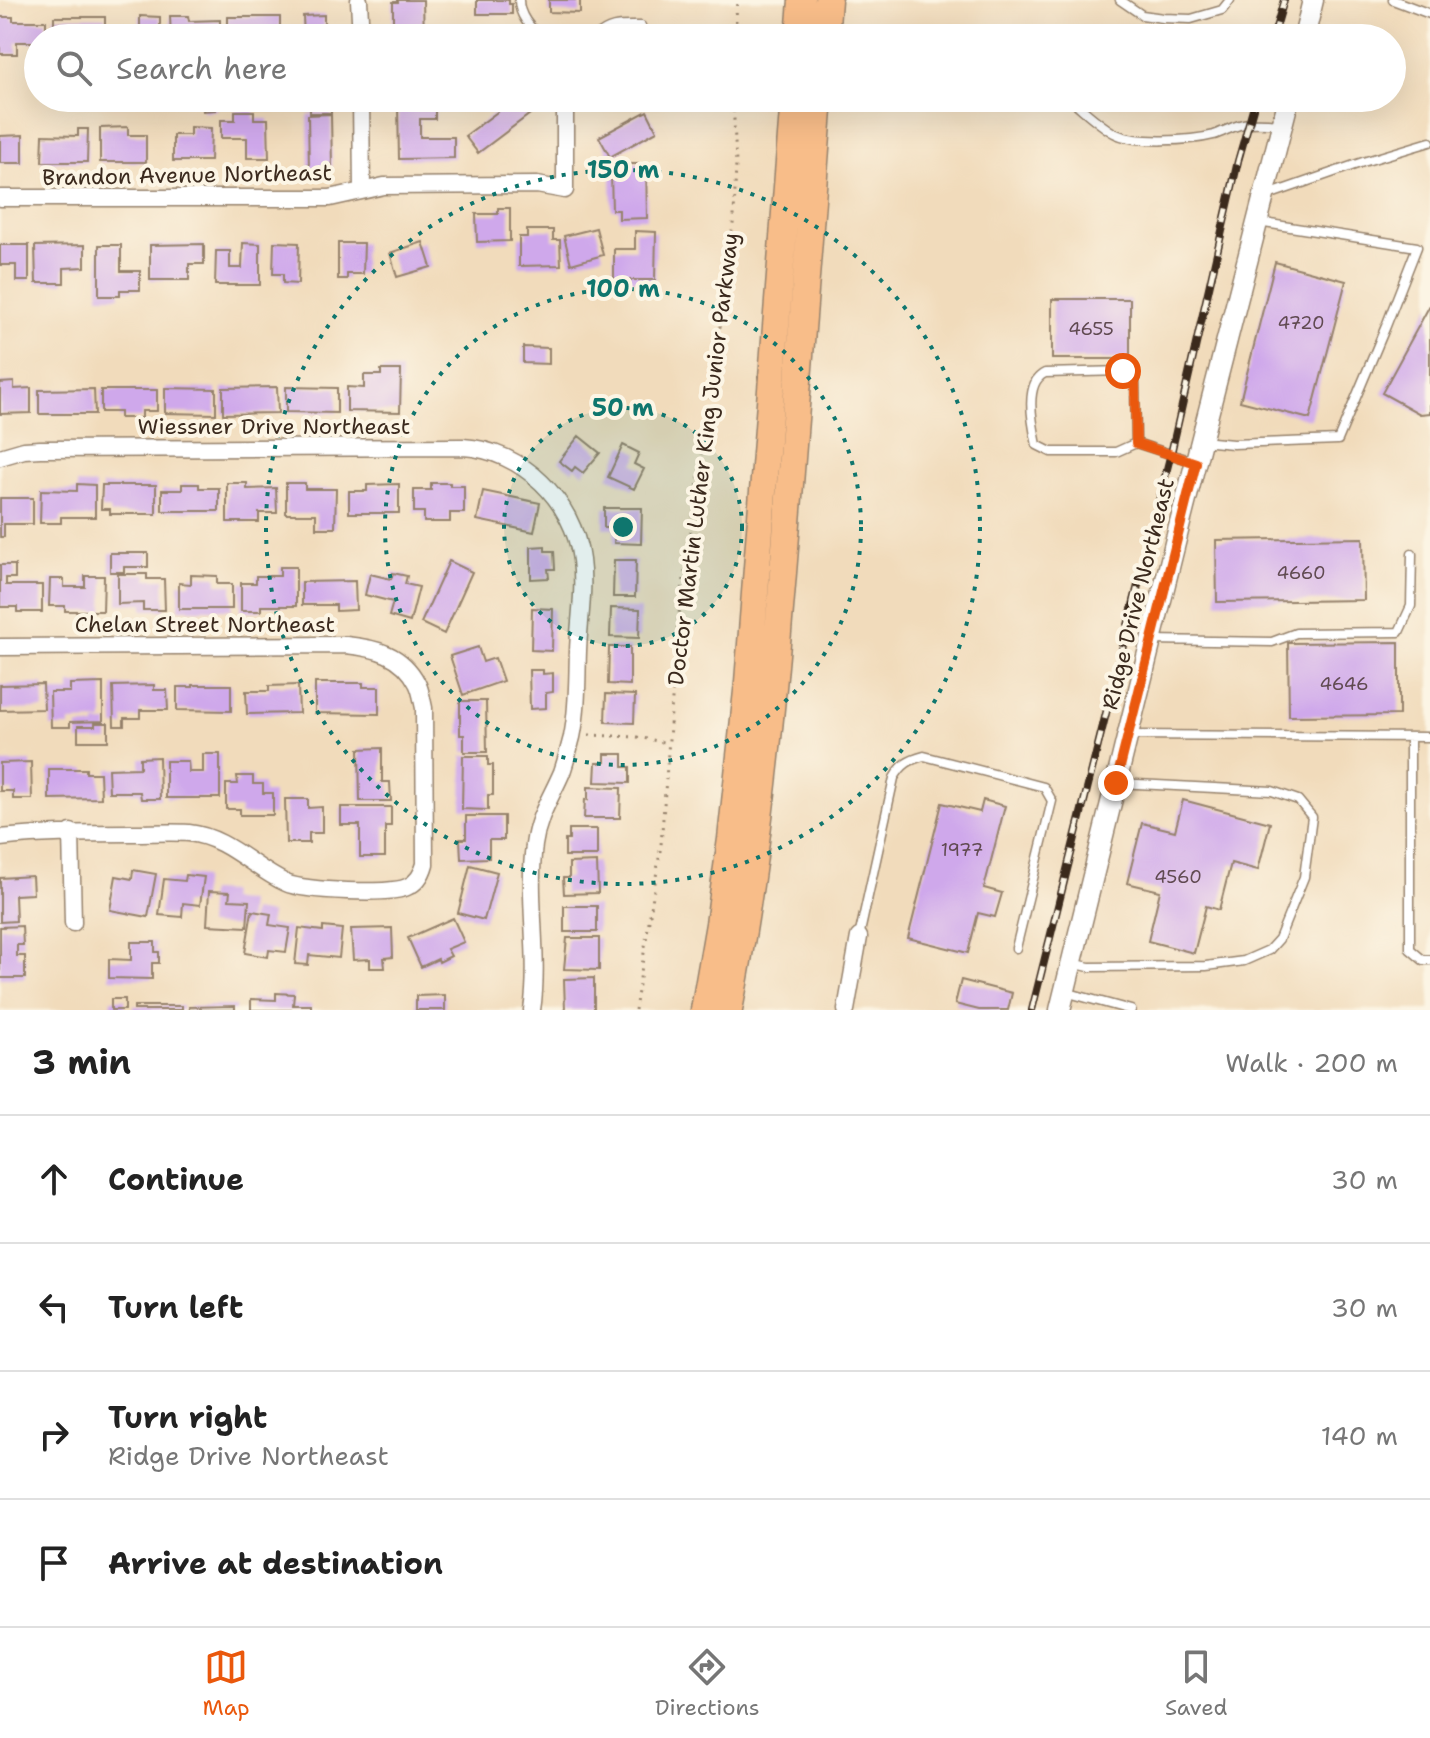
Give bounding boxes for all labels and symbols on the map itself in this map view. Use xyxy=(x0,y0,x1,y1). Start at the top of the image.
text: 150 m xyxy=(587,154,659,186)
street label: Brandon Avenue Northeast xyxy=(42,158,332,192)
street label: Doctor Martin Luther King Junior Parkway xyxy=(661,231,745,687)
text: 100 m xyxy=(586,273,660,305)
house number: 4720 xyxy=(1277,311,1325,335)
house number: 4655 xyxy=(1068,317,1114,341)
route start xyxy=(1105,353,1141,389)
text: 50 m xyxy=(592,392,654,424)
street label: Wiessner Drive Northeast xyxy=(138,412,410,441)
street label: Ridge Drive Northeast xyxy=(1095,475,1181,713)
centre of rings xyxy=(609,513,637,541)
house number: 4660 xyxy=(1276,561,1326,585)
street label: Chelan Street Northeast xyxy=(75,610,335,639)
house number: 4646 xyxy=(1319,672,1369,696)
route end xyxy=(1098,765,1134,801)
house number: 1977 xyxy=(941,838,983,862)
house number: 4560 xyxy=(1154,865,1202,889)

